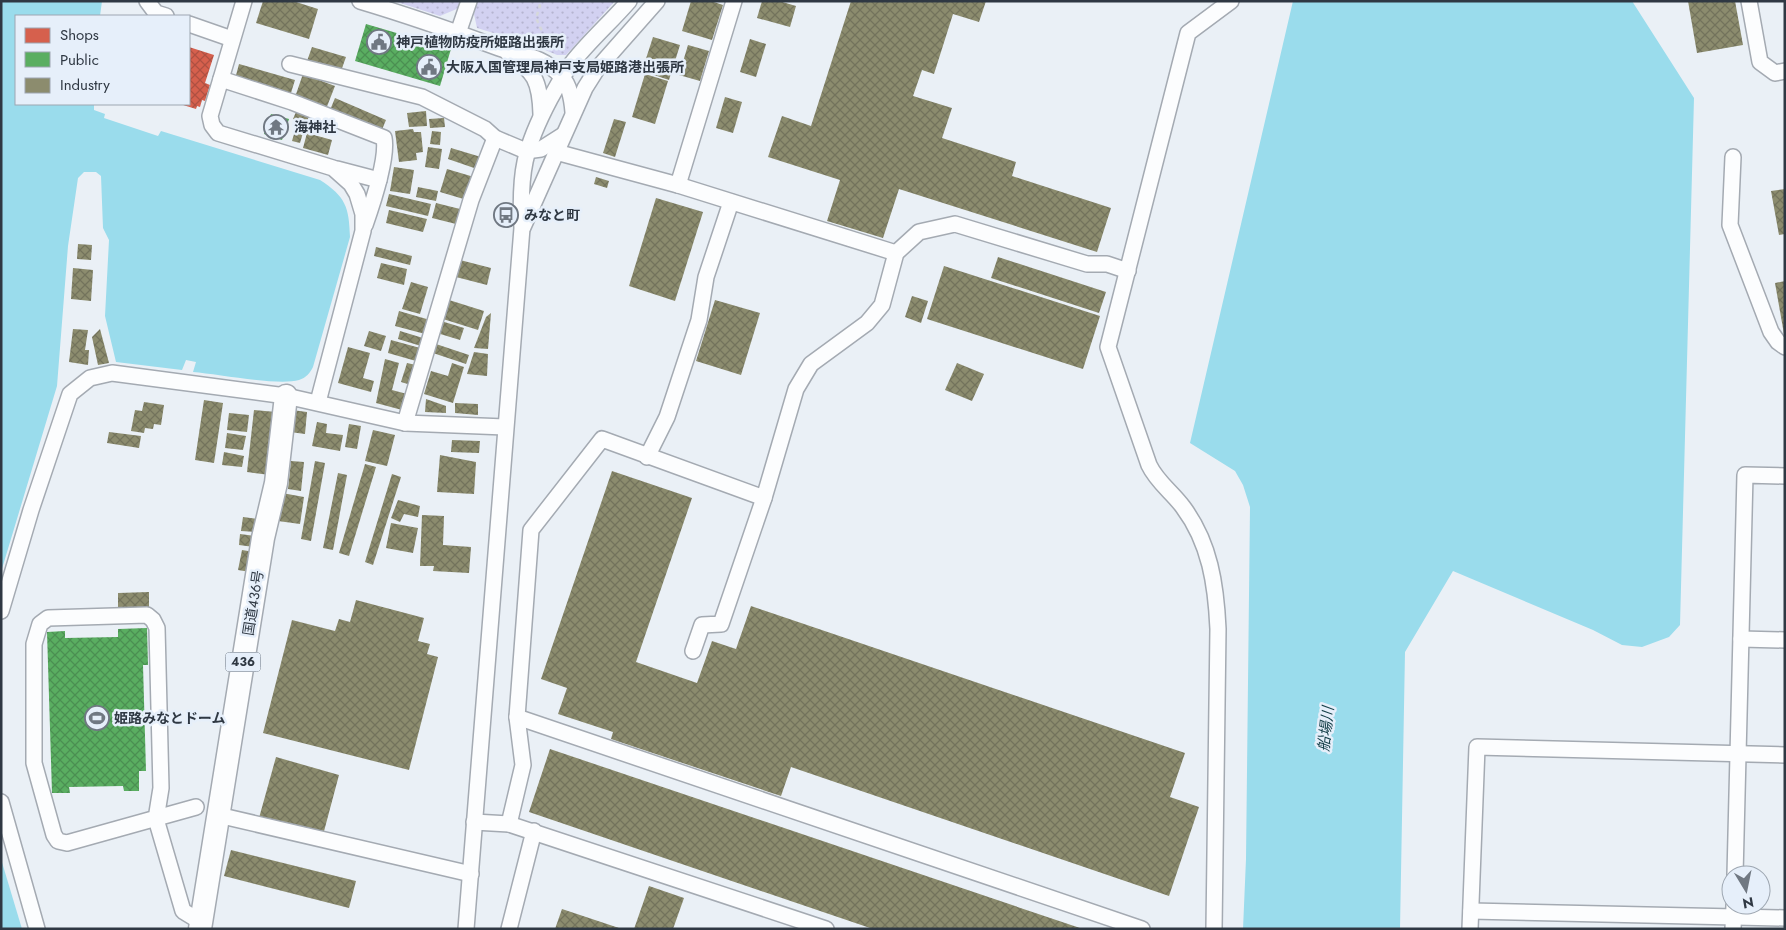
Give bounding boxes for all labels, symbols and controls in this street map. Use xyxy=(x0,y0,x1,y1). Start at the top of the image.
legend xyxy=(15,15,190,105)
text: Shops xyxy=(60,24,99,46)
public building icon: 神戸植物防疫所姫路出張所 xyxy=(366,29,392,55)
place label: 神戸植物防疫所姫路出張所 xyxy=(396,32,564,52)
text: Public xyxy=(60,49,99,71)
public building icon: 大阪入国管理局神戸支局姫路港出張所 xyxy=(416,54,442,80)
place label: 大阪入国管理局神戸支局姫路港出張所 xyxy=(446,57,684,77)
text: Industry xyxy=(60,74,110,96)
temple icon: 海神社 xyxy=(263,114,289,140)
place label: 海神社 xyxy=(294,117,336,137)
bus stop icon: みなと町 xyxy=(493,202,519,228)
place label: みなと町 xyxy=(524,205,580,225)
street label: 国道436号 xyxy=(238,569,268,637)
road number: 436 xyxy=(226,652,260,672)
water label: 船場川 xyxy=(1313,703,1339,753)
sports icon: 姫路みなとドーム xyxy=(84,705,110,731)
place label: 姫路みなとドーム xyxy=(114,708,226,728)
north arrow xyxy=(1721,865,1771,915)
text: N xyxy=(1741,892,1755,914)

